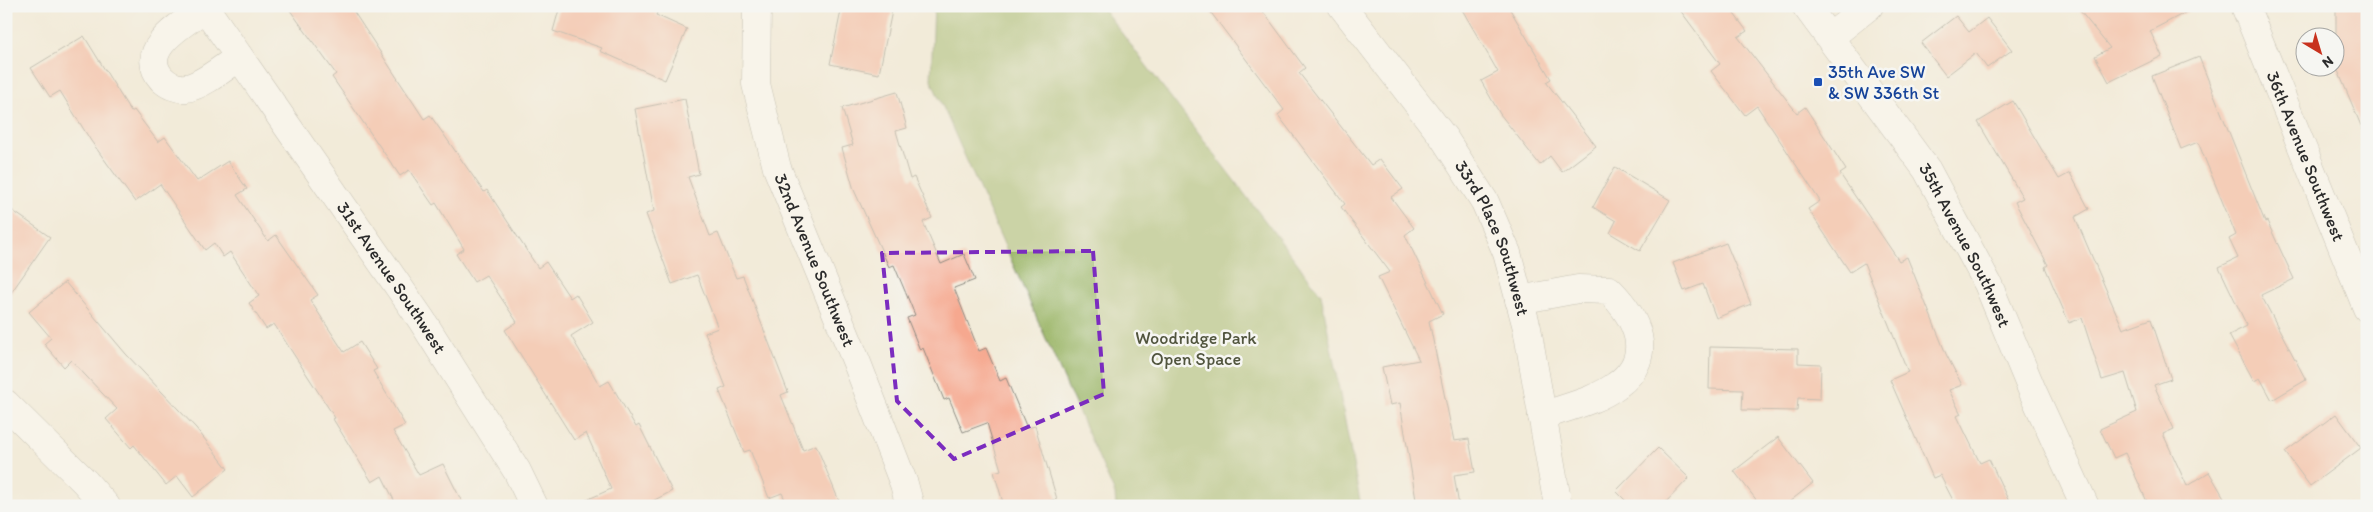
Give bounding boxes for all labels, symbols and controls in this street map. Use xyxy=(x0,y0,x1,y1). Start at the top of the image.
north arrow xyxy=(2296,28,2346,78)
text: N xyxy=(2319,52,2337,71)
place label: 35th Ave SW & SW 336th St xyxy=(1828,61,1940,104)
street label: 36th Avenue Southwest xyxy=(2261,68,2350,245)
marker: 35th Ave SW & SW 336th St xyxy=(1812,76,1824,88)
street label: 33rd Place Southwest xyxy=(1450,156,1534,318)
street label: 35th Avenue Southwest xyxy=(1914,158,2016,331)
street label: 32nd Avenue Southwest xyxy=(769,170,860,350)
street label: 31st Avenue Southwest xyxy=(332,197,451,358)
park label: Woodridge Park Open Space xyxy=(1135,327,1257,370)

